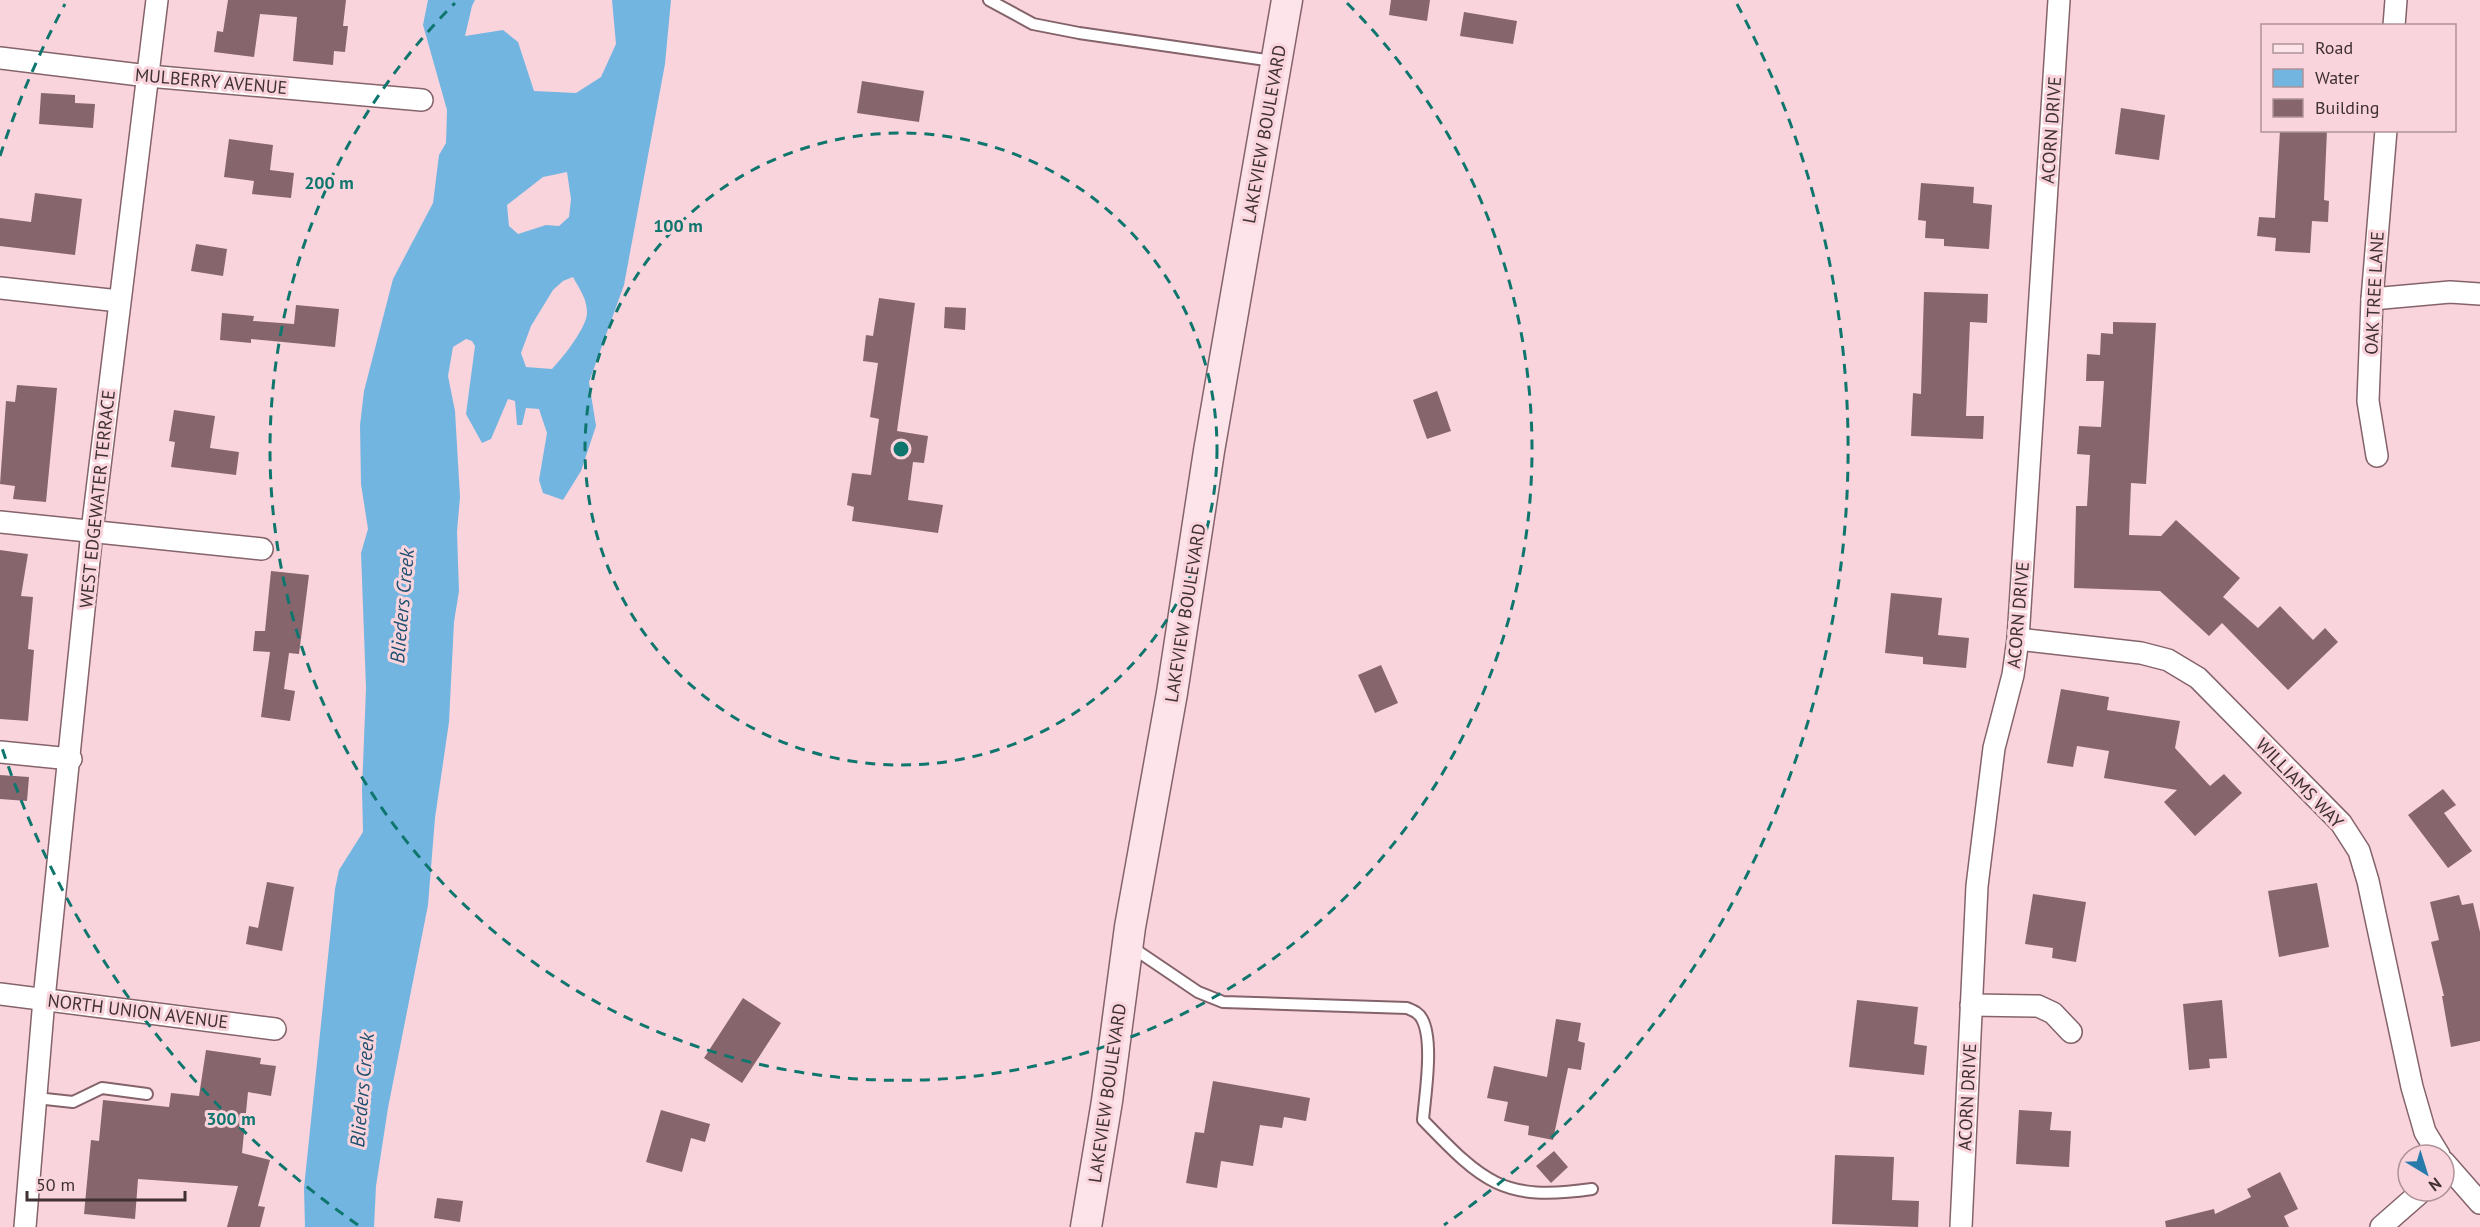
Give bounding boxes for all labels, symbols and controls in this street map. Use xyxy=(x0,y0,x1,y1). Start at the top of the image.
legend xyxy=(2261,24,2456,132)
text: Road xyxy=(2315,36,2353,59)
street label: LAKEVIEW BOULEVARD xyxy=(1237,43,1291,225)
street label: MULBERRY AVENUE xyxy=(134,63,288,99)
text: Water xyxy=(2315,66,2359,89)
street label: ACORN DRIVE xyxy=(2036,76,2066,184)
text: Building xyxy=(2315,96,2379,119)
text: 200 m xyxy=(304,171,354,194)
text: 100 m xyxy=(653,214,703,237)
street label: OAK TREE LANE xyxy=(2359,231,2389,355)
street label: WEST EDGEWATER TERRACE xyxy=(74,389,120,609)
centre of rings xyxy=(891,439,911,459)
street label: LAKEVIEW BOULEVARD xyxy=(1159,522,1211,704)
water label: Blieders Creek xyxy=(384,547,420,664)
street label: ACORN DRIVE xyxy=(2002,560,2034,670)
street label: WILLIAMS WAY xyxy=(2251,733,2349,833)
street label: NORTH UNION AVENUE xyxy=(46,989,230,1033)
street label: LAKEVIEW BOULEVARD xyxy=(1083,1002,1131,1184)
water label: Blieders Creek xyxy=(344,1031,380,1148)
street label: ACORN DRIVE xyxy=(1953,1043,1981,1151)
text: 300 m xyxy=(206,1107,256,1130)
north arrow xyxy=(2396,1143,2456,1203)
scale bar xyxy=(27,1164,184,1202)
text: 50 m xyxy=(36,1173,75,1196)
text: N xyxy=(2425,1174,2446,1196)

